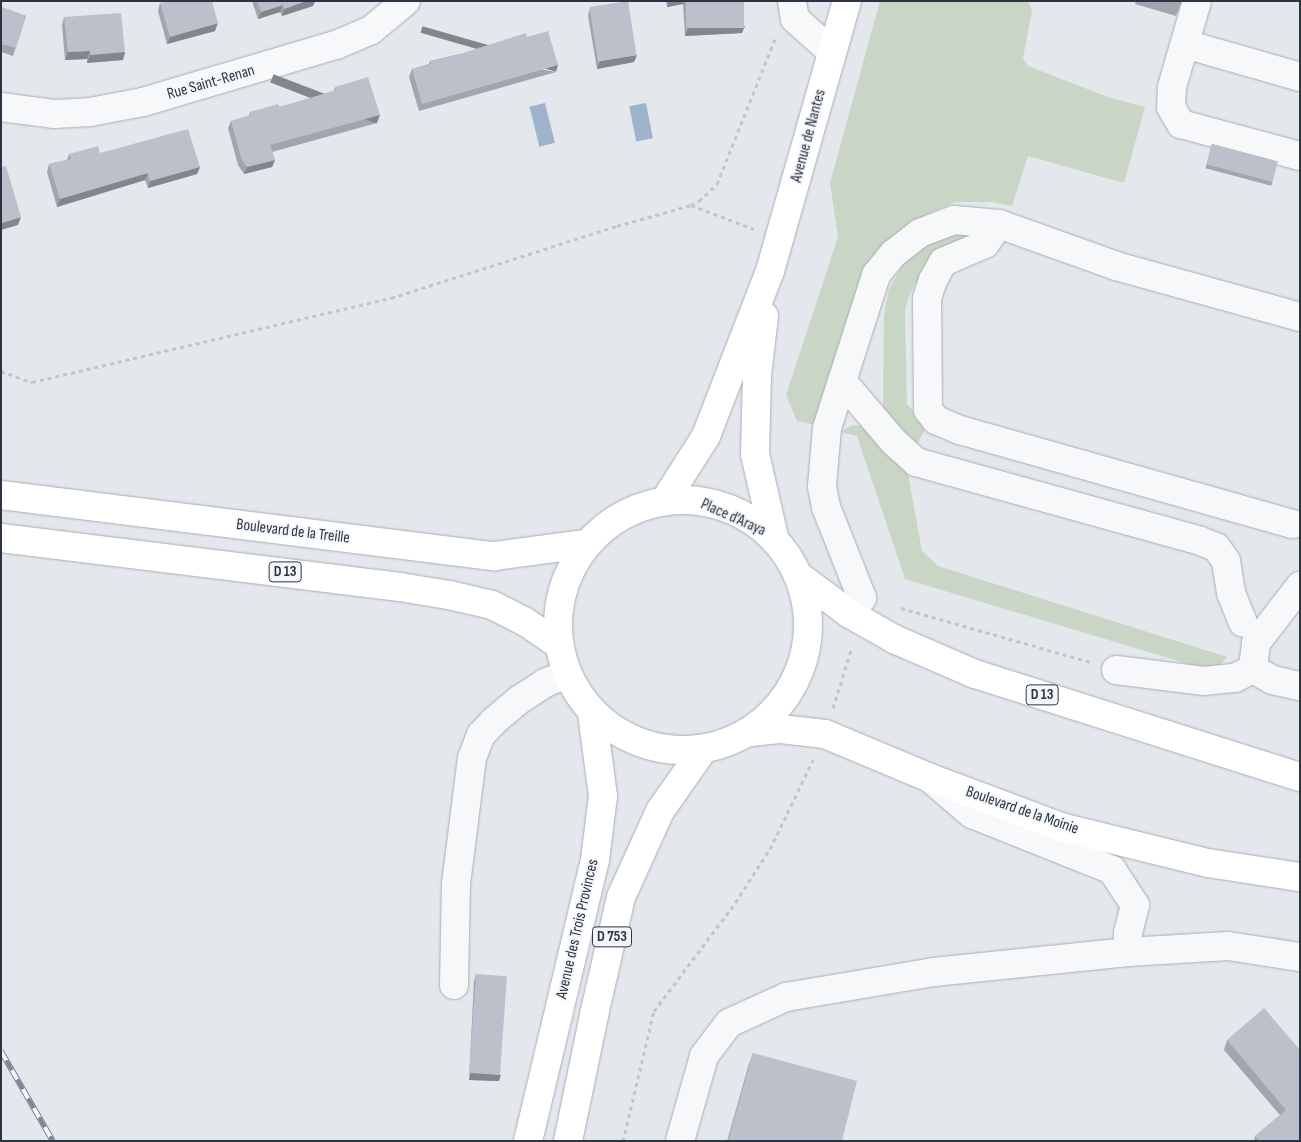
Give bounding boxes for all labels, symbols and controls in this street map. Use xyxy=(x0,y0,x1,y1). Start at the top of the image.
street label: Rue Saint-Renan xyxy=(165,61,257,105)
street label: Avenue de Nantes xyxy=(787,87,831,185)
street label: Place d’Araya xyxy=(698,495,768,541)
street label: Boulevard de la Treille xyxy=(235,516,351,548)
road number: D 13 xyxy=(268,560,302,584)
road number: D 13 xyxy=(1024,682,1060,708)
street label: Boulevard de la Moinie xyxy=(963,783,1081,839)
street label: Avenue des Trois Provinces xyxy=(553,857,603,1001)
road number: D 753 xyxy=(592,924,632,950)

